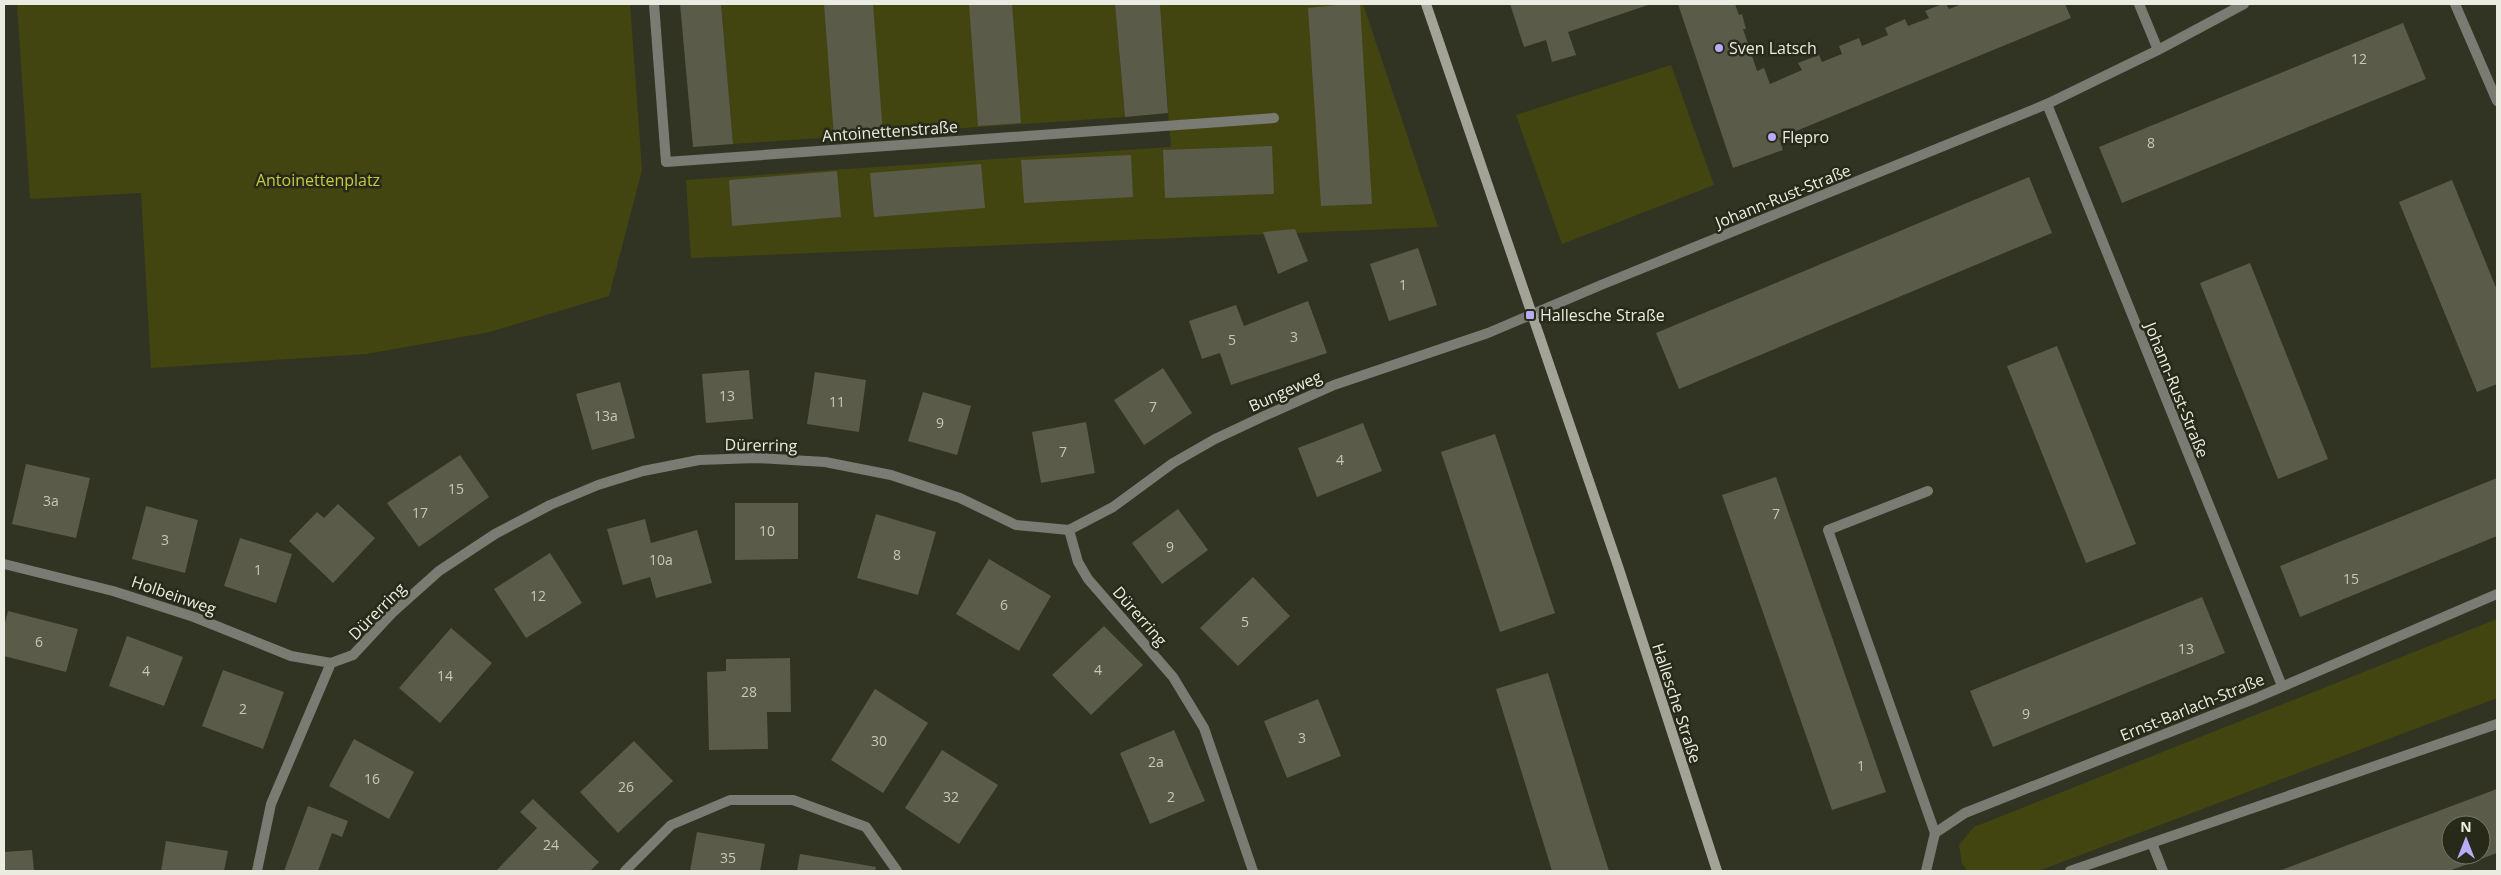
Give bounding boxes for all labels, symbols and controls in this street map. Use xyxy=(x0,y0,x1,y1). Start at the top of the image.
place label: Sven Latsch xyxy=(1729,37,1817,59)
marker: Sven Latsch xyxy=(1713,42,1725,54)
house number: 12 xyxy=(2351,49,2367,68)
street label: Antoinettenstraße xyxy=(821,115,959,147)
place label: Flepro xyxy=(1782,126,1829,148)
marker: Flepro xyxy=(1766,131,1778,143)
house number: 8 xyxy=(2147,133,2155,152)
street label: Johann-Rust-Straße xyxy=(1710,159,1854,234)
park label: Antoinettenplatz xyxy=(256,169,380,191)
house number: 1 xyxy=(1399,275,1407,294)
place label: Hallesche Straße xyxy=(1540,304,1665,326)
marker: Hallesche Straße xyxy=(1524,309,1536,321)
street label: Johann-Rust-Straße xyxy=(2139,317,2214,461)
house number: 3 xyxy=(1290,327,1298,346)
house number: 5 xyxy=(1228,330,1236,349)
street label: Bungeweg xyxy=(1245,365,1325,417)
house number: 13 xyxy=(719,386,735,405)
house number: 11 xyxy=(829,392,845,411)
house number: 7 xyxy=(1149,397,1157,416)
house number: 13a xyxy=(594,406,618,425)
house number: 9 xyxy=(936,413,944,432)
street label: Dürerring xyxy=(725,433,798,457)
house number: 7 xyxy=(1059,442,1067,461)
house number: 4 xyxy=(1336,450,1344,469)
house number: 15 xyxy=(448,479,464,498)
house number: 3a xyxy=(43,491,59,510)
house number: 17 xyxy=(412,503,428,522)
house number: 7 xyxy=(1772,504,1780,523)
house number: 10 xyxy=(759,521,775,540)
house number: 3 xyxy=(161,530,169,549)
house number: 9 xyxy=(1166,537,1174,556)
house number: 8 xyxy=(893,545,901,564)
house number: 10a xyxy=(649,550,673,569)
house number: 1 xyxy=(254,560,262,579)
house number: 15 xyxy=(2343,569,2359,588)
street label: Holbeinweg xyxy=(129,570,220,620)
street label: Dürerring xyxy=(344,577,411,644)
street label: Dürerring xyxy=(1108,581,1172,651)
house number: 12 xyxy=(530,586,546,605)
house number: 6 xyxy=(1000,595,1008,614)
house number: 5 xyxy=(1241,612,1249,631)
house number: 6 xyxy=(35,632,43,651)
house number: 13 xyxy=(2178,639,2194,658)
street label: Hallesche Straße xyxy=(1647,640,1707,766)
house number: 4 xyxy=(1094,660,1102,679)
house number: 4 xyxy=(142,661,150,680)
house number: 14 xyxy=(437,666,453,685)
street label: Ernst-Barlach-Straße xyxy=(2117,668,2267,746)
house number: 28 xyxy=(741,682,757,701)
house number: 2 xyxy=(239,699,247,718)
house number: 9 xyxy=(2022,704,2030,723)
house number: 3 xyxy=(1298,728,1306,747)
house number: 30 xyxy=(871,731,887,750)
house number: 2a xyxy=(1148,752,1164,771)
house number: 1 xyxy=(1857,756,1865,775)
house number: 16 xyxy=(364,769,380,788)
house number: 26 xyxy=(618,777,634,796)
house number: 32 xyxy=(943,787,959,806)
house number: 2 xyxy=(1167,787,1175,806)
north arrow xyxy=(2441,815,2491,865)
text: N xyxy=(2460,817,2472,836)
house number: 24 xyxy=(543,835,559,854)
house number: 35 xyxy=(720,848,736,867)

